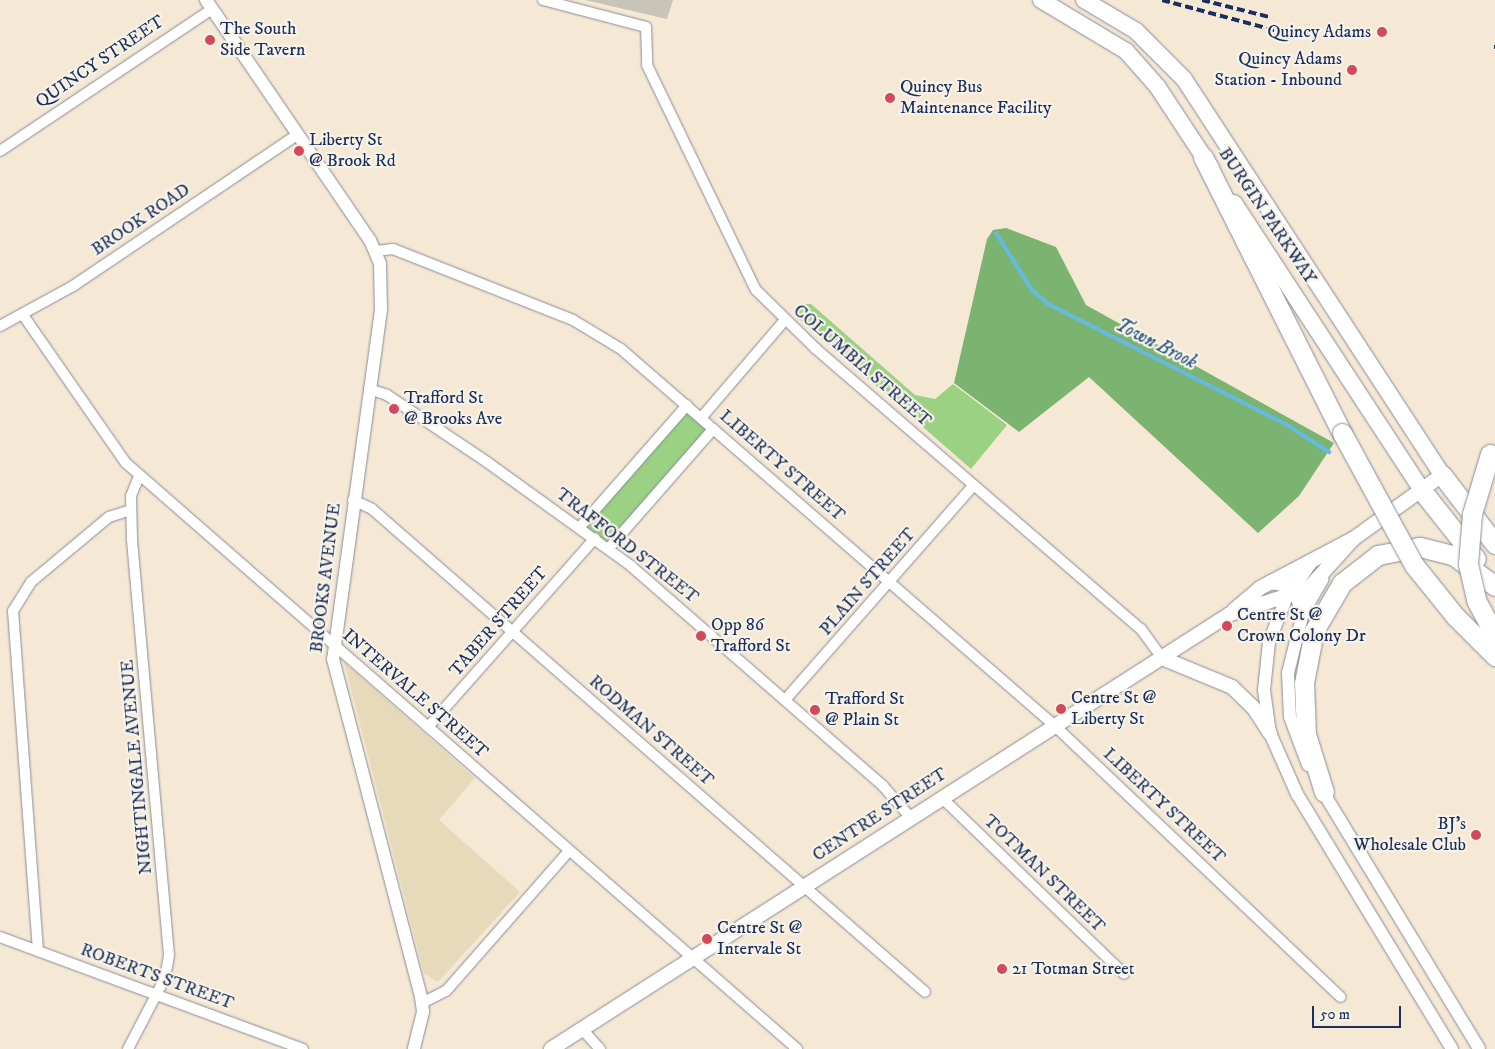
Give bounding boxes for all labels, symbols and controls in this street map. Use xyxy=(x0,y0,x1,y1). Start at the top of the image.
street label: QUINCY STREET xyxy=(32,11,168,113)
place label: The South Side Tavern xyxy=(220,19,305,62)
place label: Quincy Adams xyxy=(1267,21,1371,43)
marker: Quincy Adams xyxy=(1375,25,1389,39)
marker: The South Side Tavern xyxy=(204,34,216,46)
place label: Quincy Adams Station - Inbound xyxy=(1215,49,1342,92)
marker: Quincy Adams Station - Inbound xyxy=(1346,64,1358,76)
place label: Quincy Bus Maintenance Facility xyxy=(900,77,1052,120)
marker: Quincy Bus Maintenance Facility xyxy=(884,92,896,104)
place label: Liberty St @ Brook Rd xyxy=(309,130,396,172)
street label: BURGIN PARKWAY xyxy=(1213,144,1321,288)
marker: Liberty St @ Brook Rd xyxy=(293,145,305,157)
street label: BROOK ROAD xyxy=(88,179,194,261)
street label: COLUMBIA STREET xyxy=(789,300,935,432)
water label: Town Brook xyxy=(1112,314,1200,374)
place label: Trafford St @ Brooks Ave xyxy=(404,388,502,430)
marker: Trafford St @ Brooks Ave xyxy=(388,403,400,415)
street label: LIBERTY STREET xyxy=(715,406,849,526)
street label: TRAFFORD STREET xyxy=(551,484,703,608)
street label: BROOKS AVENUE xyxy=(306,502,346,654)
street label: PLAIN STREET xyxy=(815,524,921,640)
street label: TABER STREET xyxy=(445,563,553,681)
place label: Centre St @ Crown Colony Dr xyxy=(1237,605,1366,648)
place label: Opp 86 Trafford St xyxy=(711,615,791,658)
marker: Centre St @ Crown Colony Dr xyxy=(1221,620,1233,632)
street label: INTERVALE STREET xyxy=(338,625,492,763)
marker: Opp 86 Trafford St xyxy=(695,630,707,642)
street label: NIGHTINGALE AVENUE xyxy=(117,659,157,875)
street label: RODMAN STREET xyxy=(584,671,718,791)
place label: Centre St @ Liberty St xyxy=(1071,688,1156,731)
place label: Trafford St @ Plain St xyxy=(825,689,905,732)
marker: Centre St @ Liberty St xyxy=(1055,703,1067,715)
marker: Trafford St @ Plain St xyxy=(809,704,821,716)
street label: LIBERTY STREET xyxy=(1098,744,1230,868)
street label: CENTRE STREET xyxy=(809,763,951,867)
street label: TOTMAN STREET xyxy=(979,810,1109,938)
place label: BJ's Wholesale Club xyxy=(1353,814,1466,856)
marker: BJ's Wholesale Club xyxy=(1470,829,1482,841)
place label: Centre St @ Intervale St xyxy=(717,918,802,961)
marker: Centre St @ Intervale St xyxy=(701,933,713,945)
street label: ROBERTS STREET xyxy=(77,939,237,1015)
place label: 21 Totman Street xyxy=(1012,958,1135,980)
marker: 21 Totman Street xyxy=(996,963,1008,975)
scale bar xyxy=(1315,996,1404,1028)
text: 50 m xyxy=(1320,1005,1350,1024)

